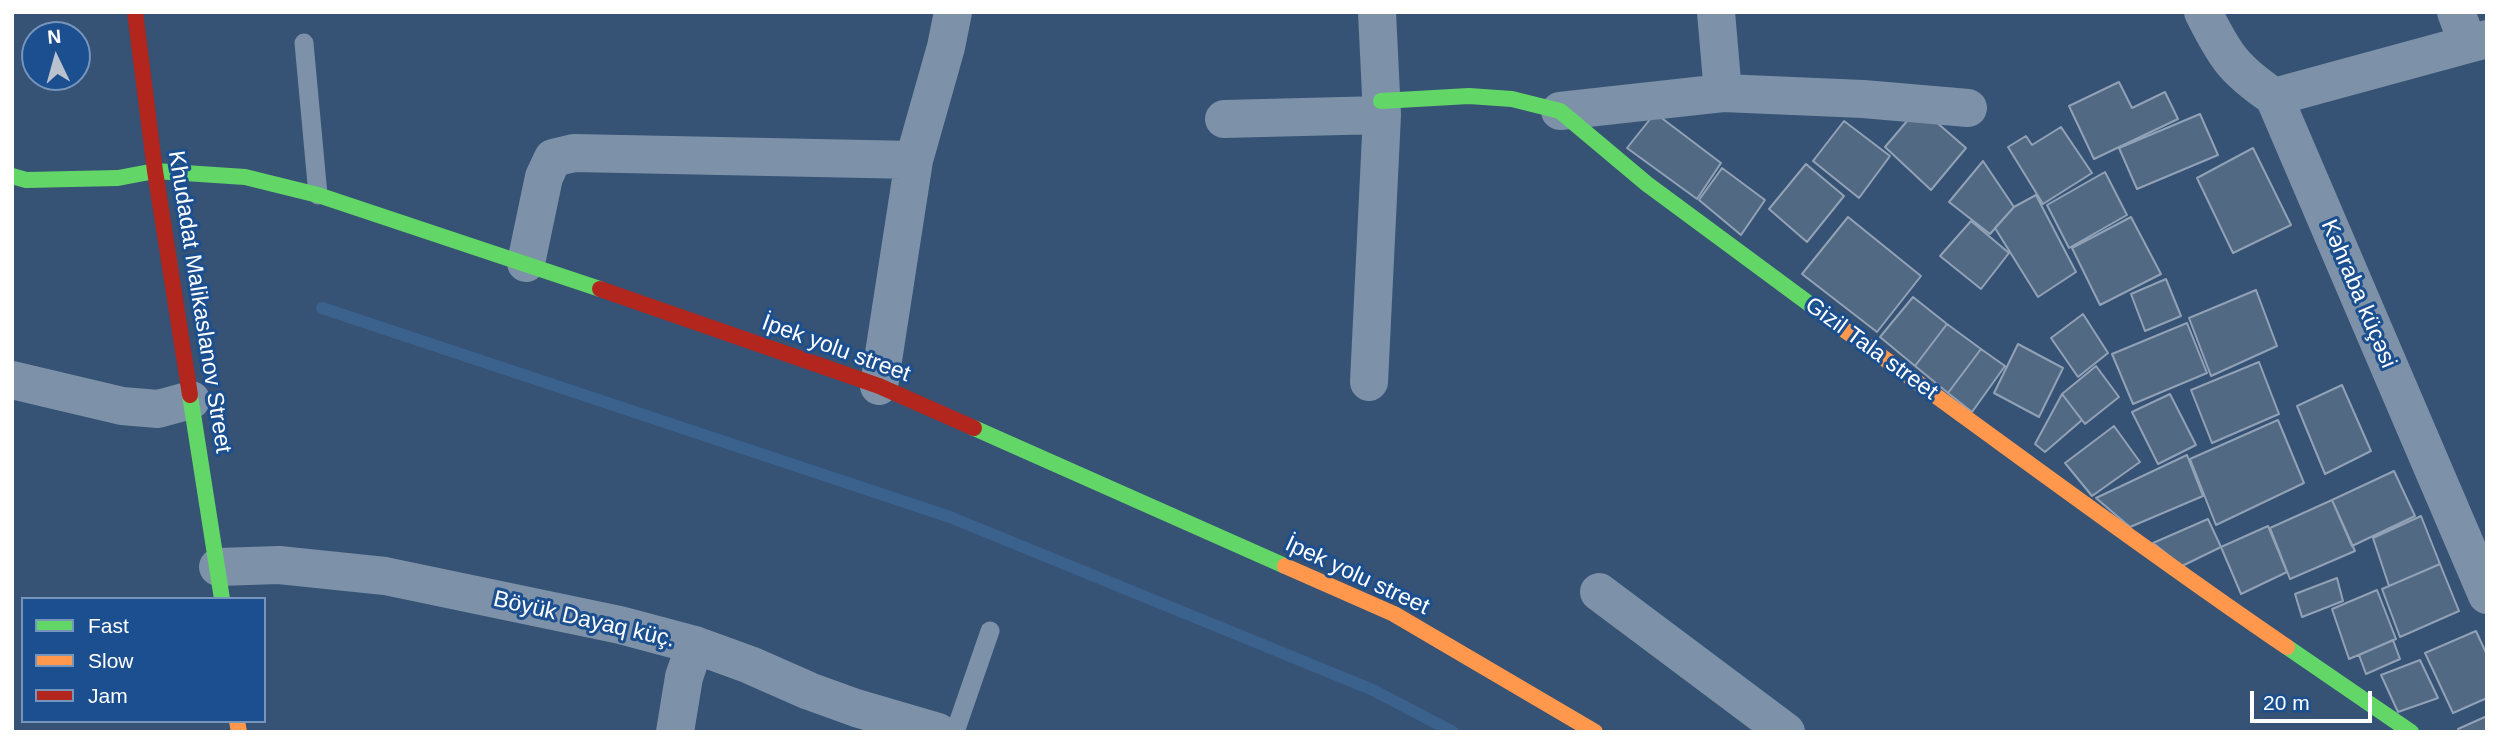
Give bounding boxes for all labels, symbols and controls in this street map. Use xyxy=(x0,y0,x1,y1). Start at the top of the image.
north arrow xyxy=(21,21,91,91)
text: N xyxy=(47,26,62,48)
street label: Khudadat Malikaslanov Street xyxy=(161,149,237,455)
street label: Kəhraba küçəsi xyxy=(2314,216,2402,372)
street label: Gizil Tala street xyxy=(1799,292,1943,406)
street label: İpek yolu street xyxy=(758,309,914,389)
street label: İpek yolu street xyxy=(1280,531,1434,621)
street label: Böyük Dayaq küç. xyxy=(491,586,677,654)
legend xyxy=(21,597,266,723)
text: Fast xyxy=(88,614,129,637)
text: Slow xyxy=(88,649,134,672)
scale bar xyxy=(2254,678,2376,722)
text: Jam xyxy=(88,684,128,707)
text: 20 m xyxy=(2263,691,2310,714)

